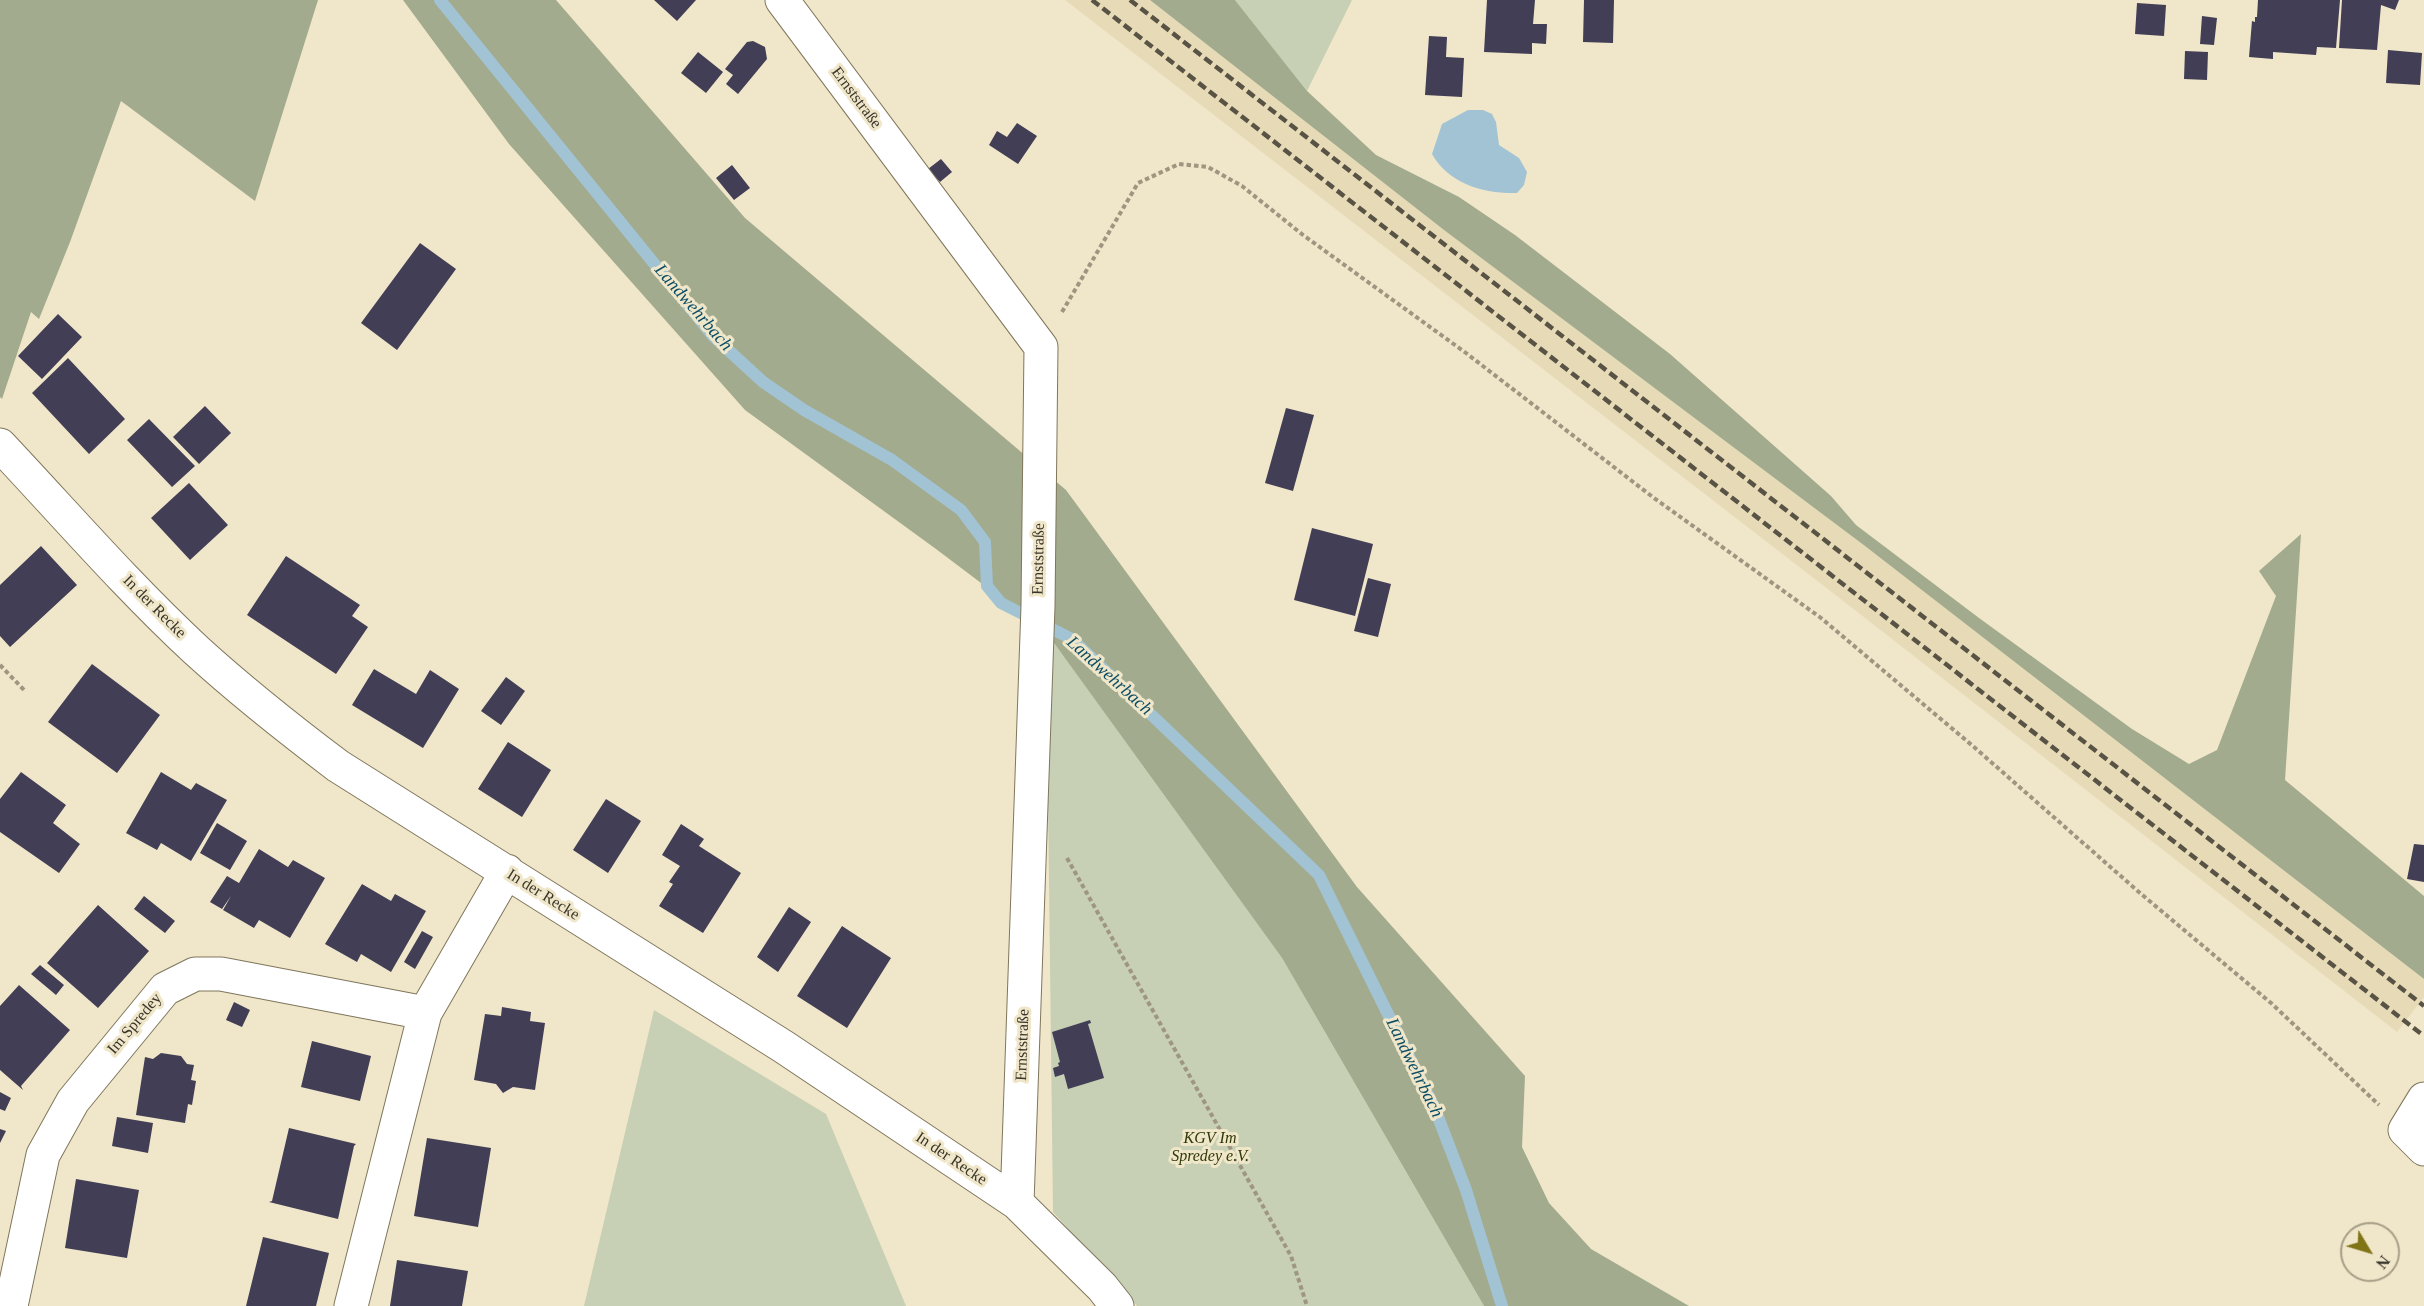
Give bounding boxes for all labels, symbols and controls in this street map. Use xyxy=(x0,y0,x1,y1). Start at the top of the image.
street label: Ernststraße xyxy=(827,63,885,133)
water label: Landwehrbach xyxy=(649,260,737,356)
street label: Ernststraße xyxy=(1029,523,1049,595)
street label: In der Recke xyxy=(118,571,190,643)
water label: Landwehrbach xyxy=(1062,632,1156,720)
street label: In der Recke xyxy=(503,865,583,925)
street label: Im Spredey xyxy=(104,989,166,1059)
street label: Ernststraße xyxy=(1012,1009,1034,1081)
water label: Landwehrbach xyxy=(1381,1015,1447,1121)
street label: In der Recke xyxy=(912,1128,990,1190)
park label: KGV Im Spredey e.V. xyxy=(1171,1129,1249,1167)
north arrow xyxy=(2340,1222,2400,1282)
text: N xyxy=(2373,1252,2393,1272)

